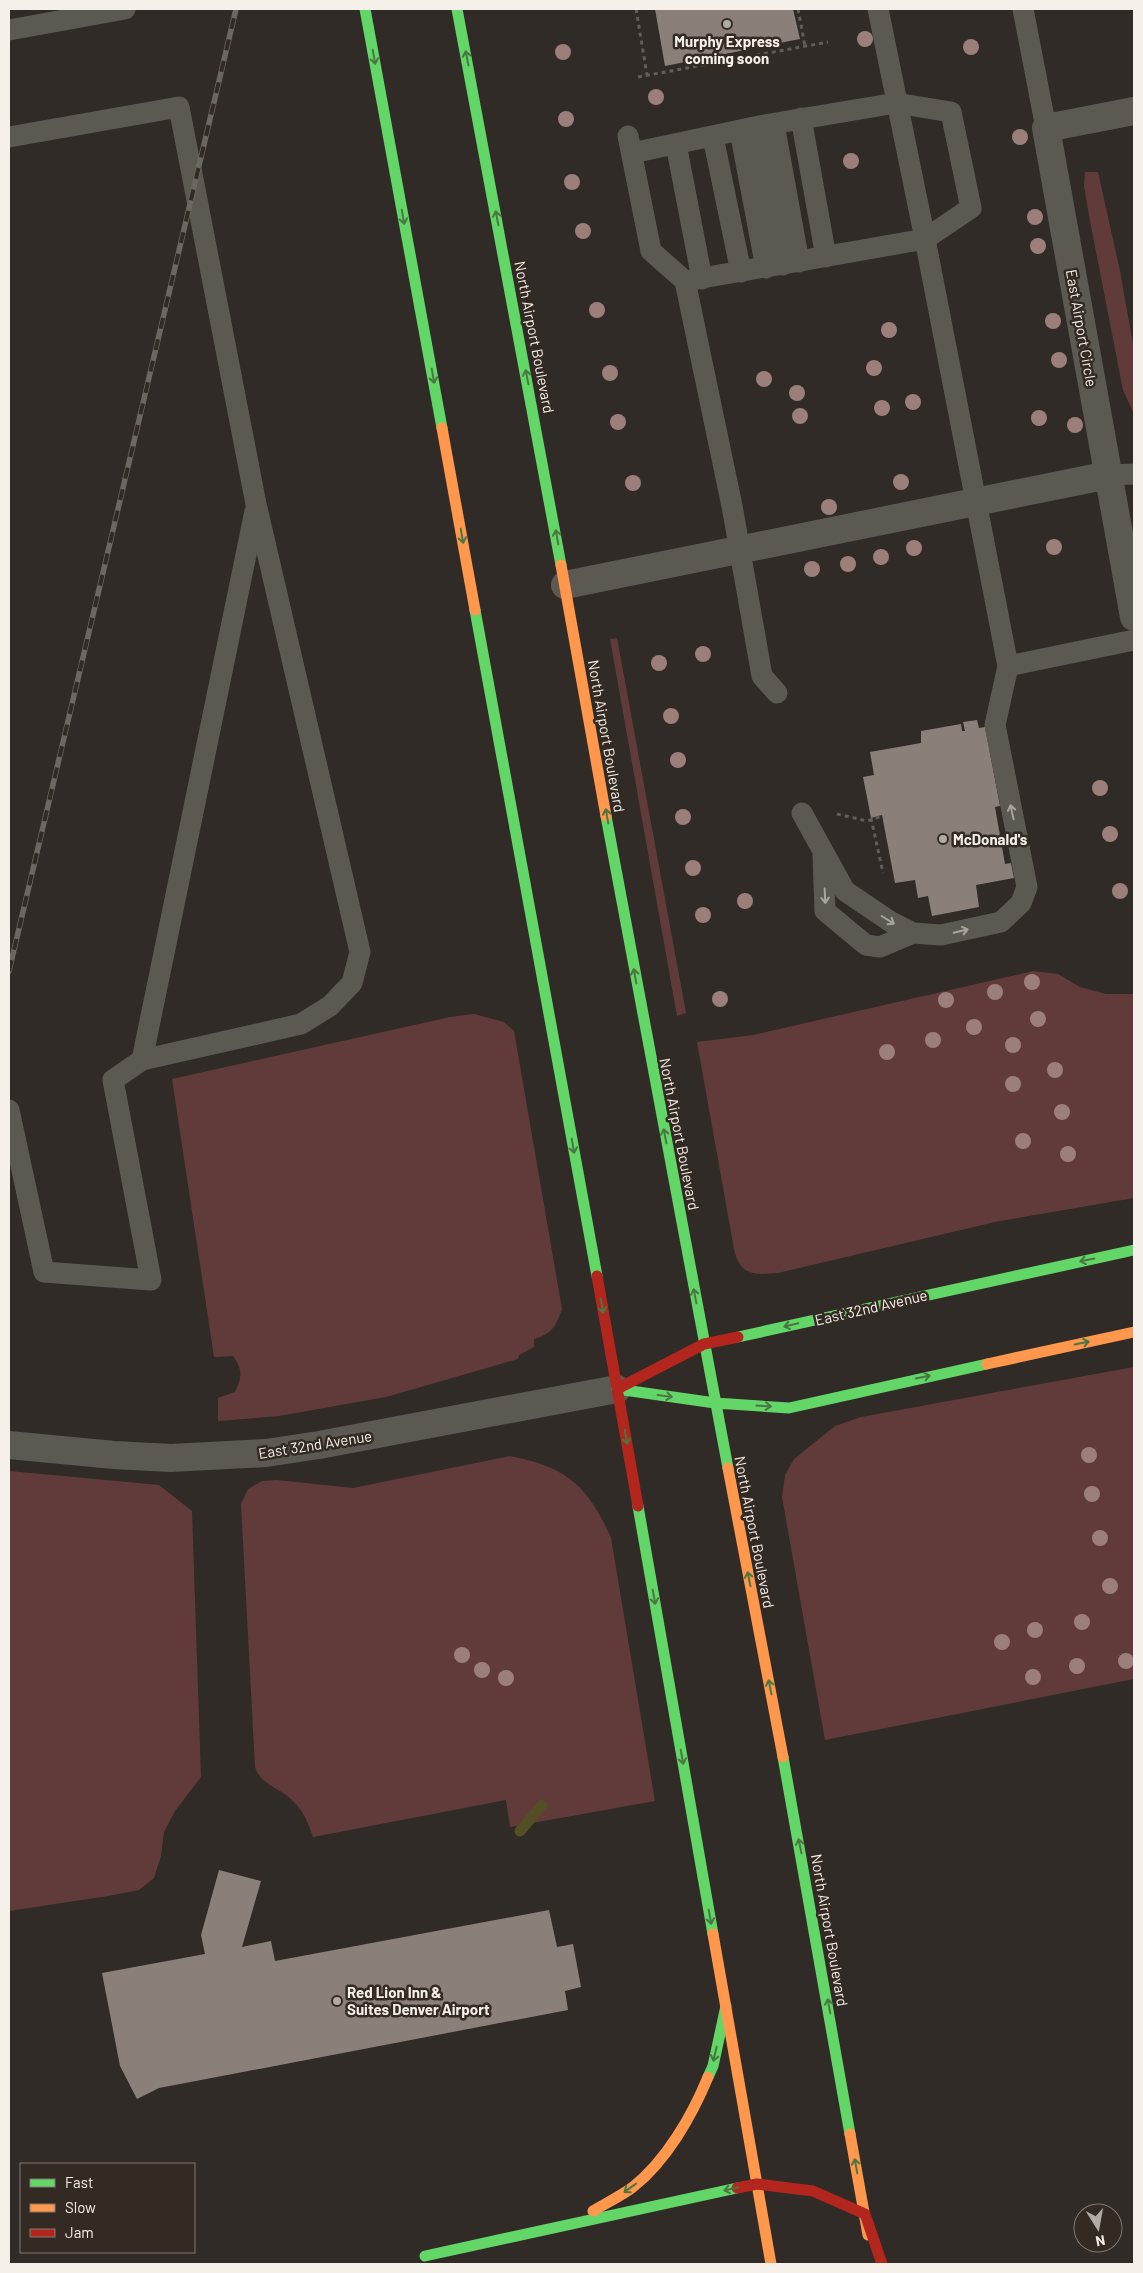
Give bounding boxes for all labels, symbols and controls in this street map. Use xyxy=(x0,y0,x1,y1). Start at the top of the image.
marker: Murphy Express coming soon xyxy=(721,18,733,30)
place label: Murphy Express coming soon xyxy=(674,32,780,67)
one-way arrow xyxy=(370,48,380,64)
one-way arrow xyxy=(461,50,471,66)
one-way arrow xyxy=(399,208,409,224)
one-way arrow xyxy=(492,210,501,226)
street label: North Airport Boulevard xyxy=(511,259,559,415)
street label: East Airport Circle xyxy=(1063,268,1101,388)
one-way arrow xyxy=(428,368,438,384)
one-way arrow xyxy=(522,370,532,386)
one-way arrow xyxy=(457,528,467,544)
one-way arrow xyxy=(551,529,561,545)
street label: North Airport Boulevard xyxy=(585,658,629,814)
one-way arrow xyxy=(1007,804,1017,820)
one-way arrow xyxy=(601,809,611,825)
place label: McDonald's xyxy=(953,830,1028,848)
marker: McDonald's xyxy=(937,833,949,845)
one-way arrow xyxy=(820,887,829,903)
one-way arrow xyxy=(881,915,895,925)
one-way arrow xyxy=(952,926,968,935)
one-way arrow xyxy=(629,969,639,985)
street label: North Airport Boulevard xyxy=(656,1056,704,1212)
one-way arrow xyxy=(660,1129,669,1145)
one-way arrow xyxy=(569,1138,579,1154)
one-way arrow xyxy=(1079,1256,1095,1265)
street label: East 32nd Avenue xyxy=(813,1285,929,1329)
one-way arrow xyxy=(690,1288,699,1304)
one-way arrow xyxy=(598,1298,607,1314)
one-way arrow xyxy=(783,1321,799,1330)
one-way arrow xyxy=(1073,1338,1089,1347)
one-way arrow xyxy=(915,1372,931,1381)
one-way arrow xyxy=(657,1391,673,1401)
one-way arrow xyxy=(756,1402,772,1411)
street label: East 32nd Avenue xyxy=(257,1426,373,1462)
one-way arrow xyxy=(621,1428,631,1444)
street label: North Airport Boulevard xyxy=(731,1454,779,1610)
one-way arrow xyxy=(744,1572,753,1588)
one-way arrow xyxy=(649,1588,659,1604)
one-way arrow xyxy=(764,1679,774,1695)
one-way arrow xyxy=(678,1748,688,1764)
one-way arrow xyxy=(795,1839,805,1855)
street label: North Airport Boulevard xyxy=(808,1852,852,2008)
one-way arrow xyxy=(706,1908,716,1924)
place label: Red Lion Inn & Suites Denver Airport xyxy=(347,1983,490,2018)
marker: Red Lion Inn & Suites Denver Airport xyxy=(331,1995,343,2007)
one-way arrow xyxy=(823,1999,833,2015)
one-way arrow xyxy=(710,2045,720,2061)
one-way arrow xyxy=(851,2159,861,2175)
legend xyxy=(20,2163,195,2253)
text: Fast xyxy=(65,2173,93,2191)
one-way arrow xyxy=(623,2183,637,2193)
one-way arrow xyxy=(723,2185,739,2194)
text: Slow xyxy=(65,2198,96,2216)
north arrow xyxy=(1073,2203,1123,2253)
text: Jam xyxy=(65,2223,94,2241)
text: N xyxy=(1094,2232,1107,2250)

